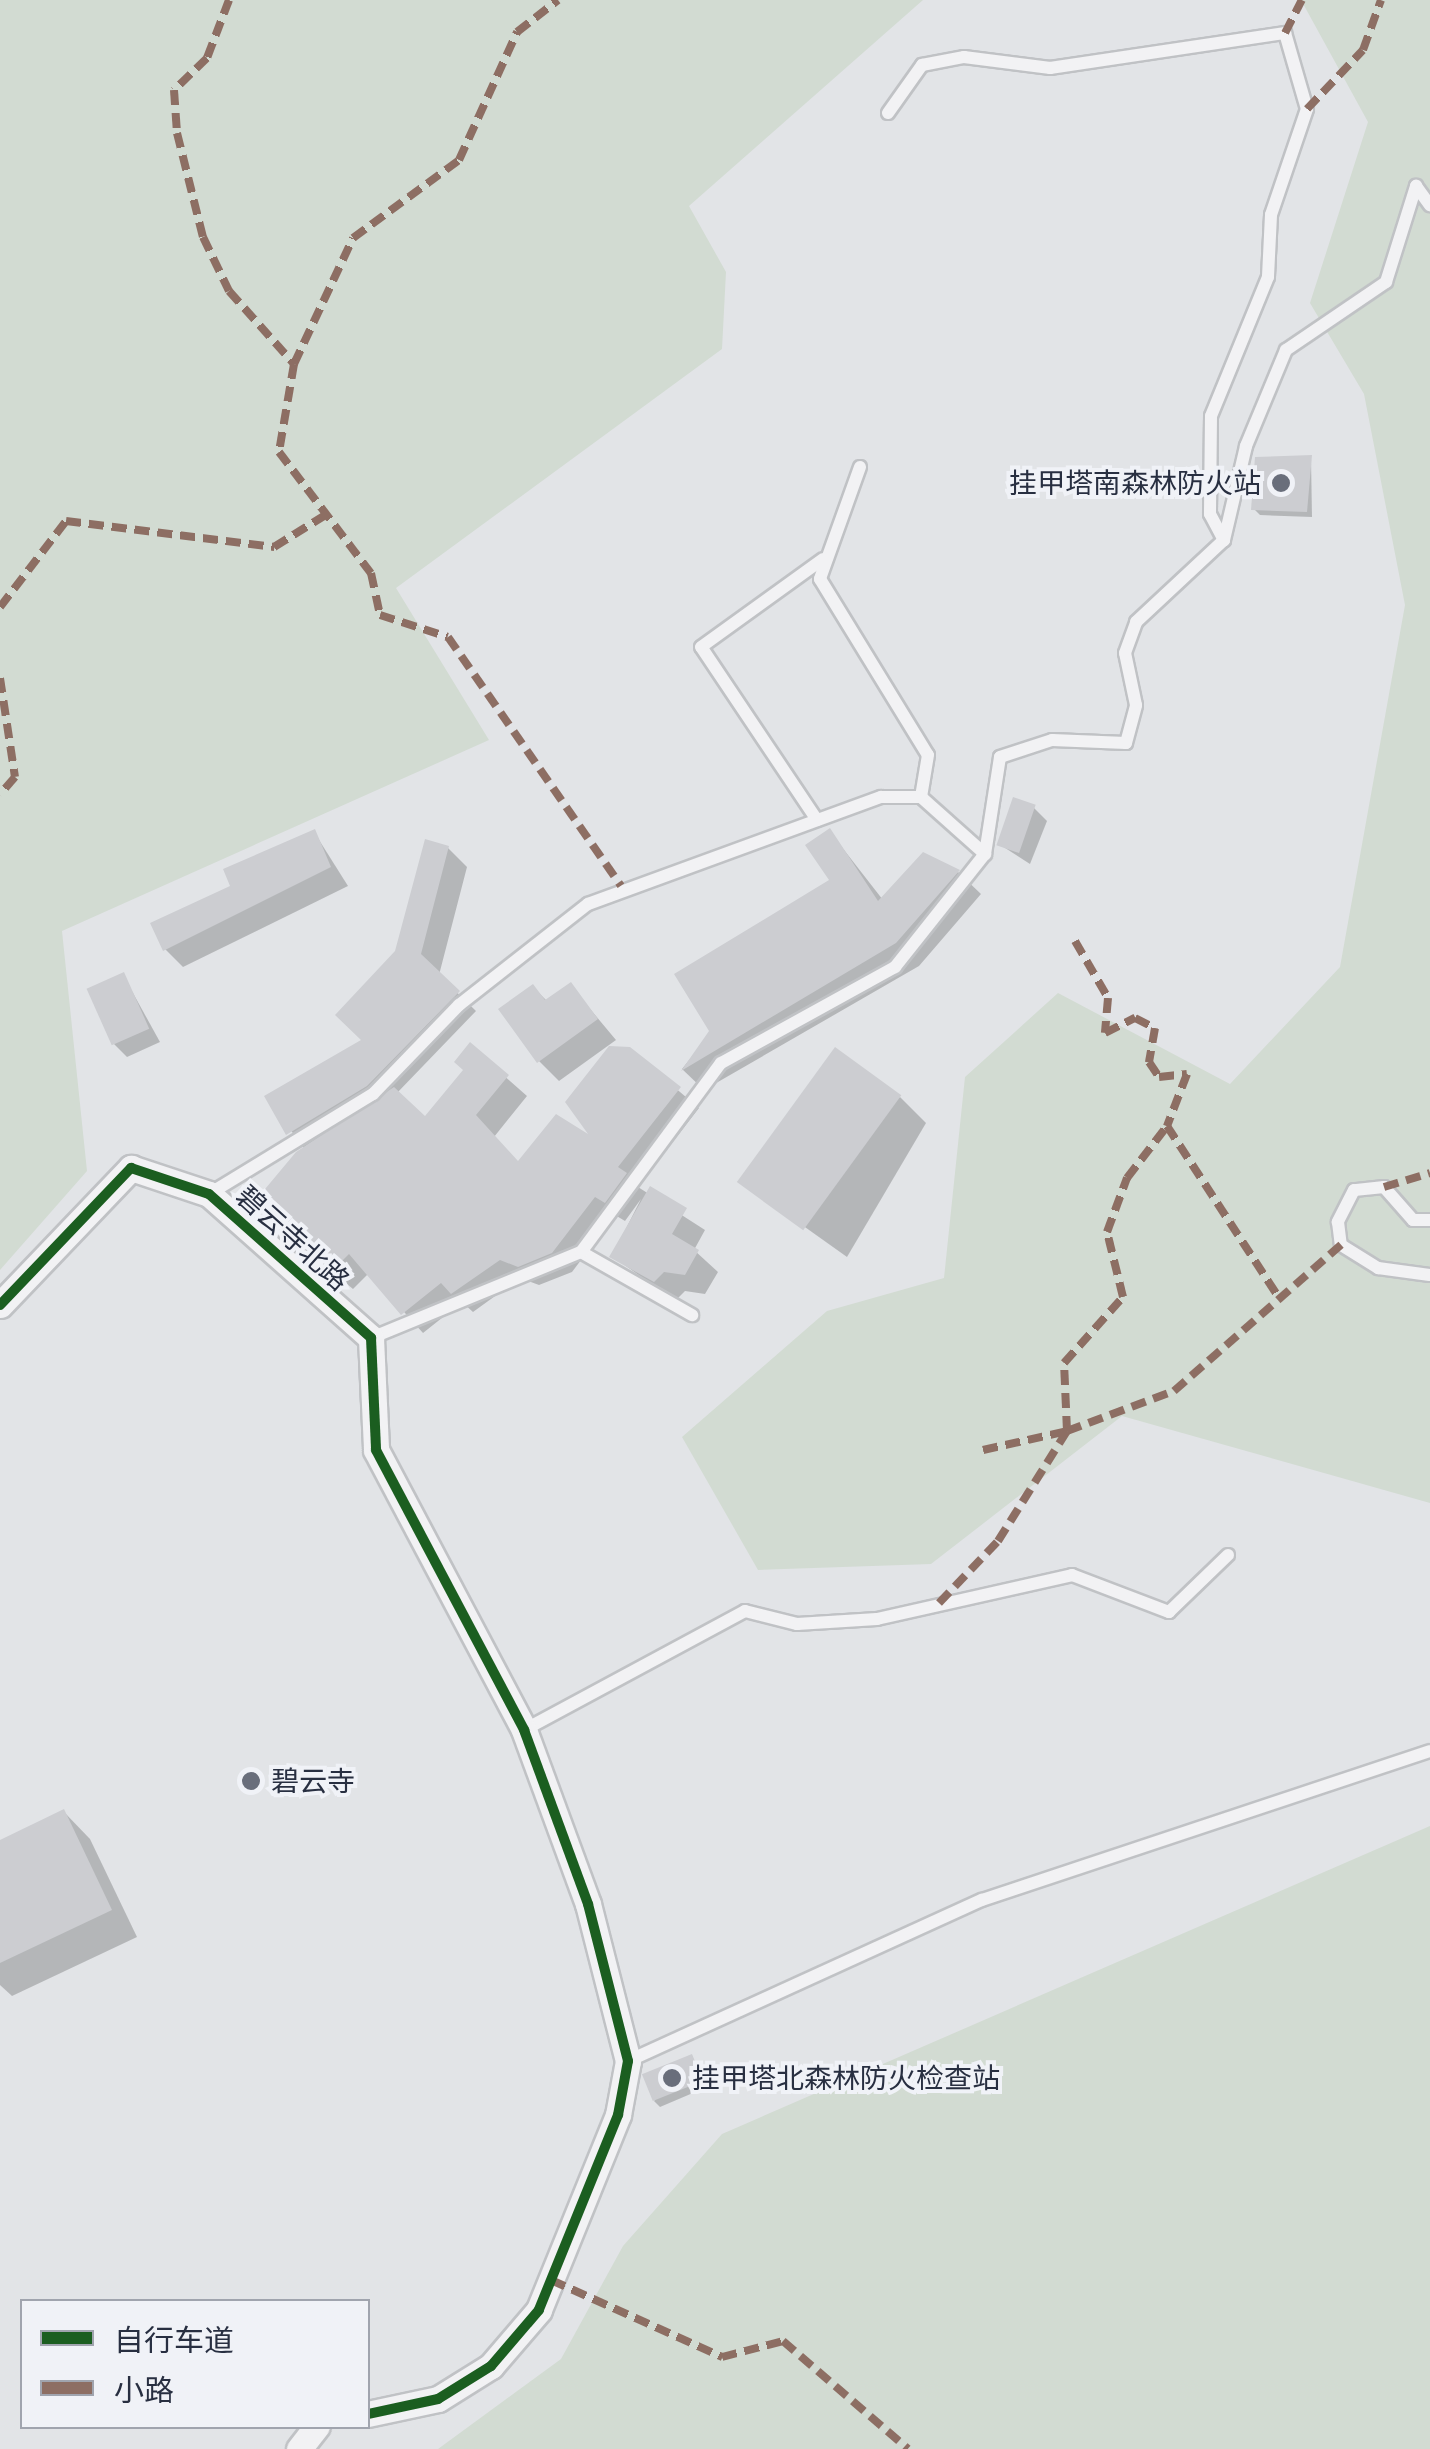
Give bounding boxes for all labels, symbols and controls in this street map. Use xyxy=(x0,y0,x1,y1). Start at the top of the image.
place label: 挂甲塔南森林防火站 xyxy=(1009,466,1261,500)
marker: 挂甲塔南森林防火站 xyxy=(1270,472,1292,494)
street label: 碧云寺北路 xyxy=(230,1179,356,1297)
place label: 碧云寺 xyxy=(271,1764,355,1798)
marker: 碧云寺 xyxy=(240,1770,262,1792)
place label: 挂甲塔北森林防火检查站 xyxy=(692,2061,1000,2095)
marker: 挂甲塔北森林防火检查站 xyxy=(661,2067,683,2089)
legend xyxy=(20,2299,370,2429)
text: 自行车道 xyxy=(114,2323,234,2357)
text: 小路 xyxy=(114,2373,174,2407)

